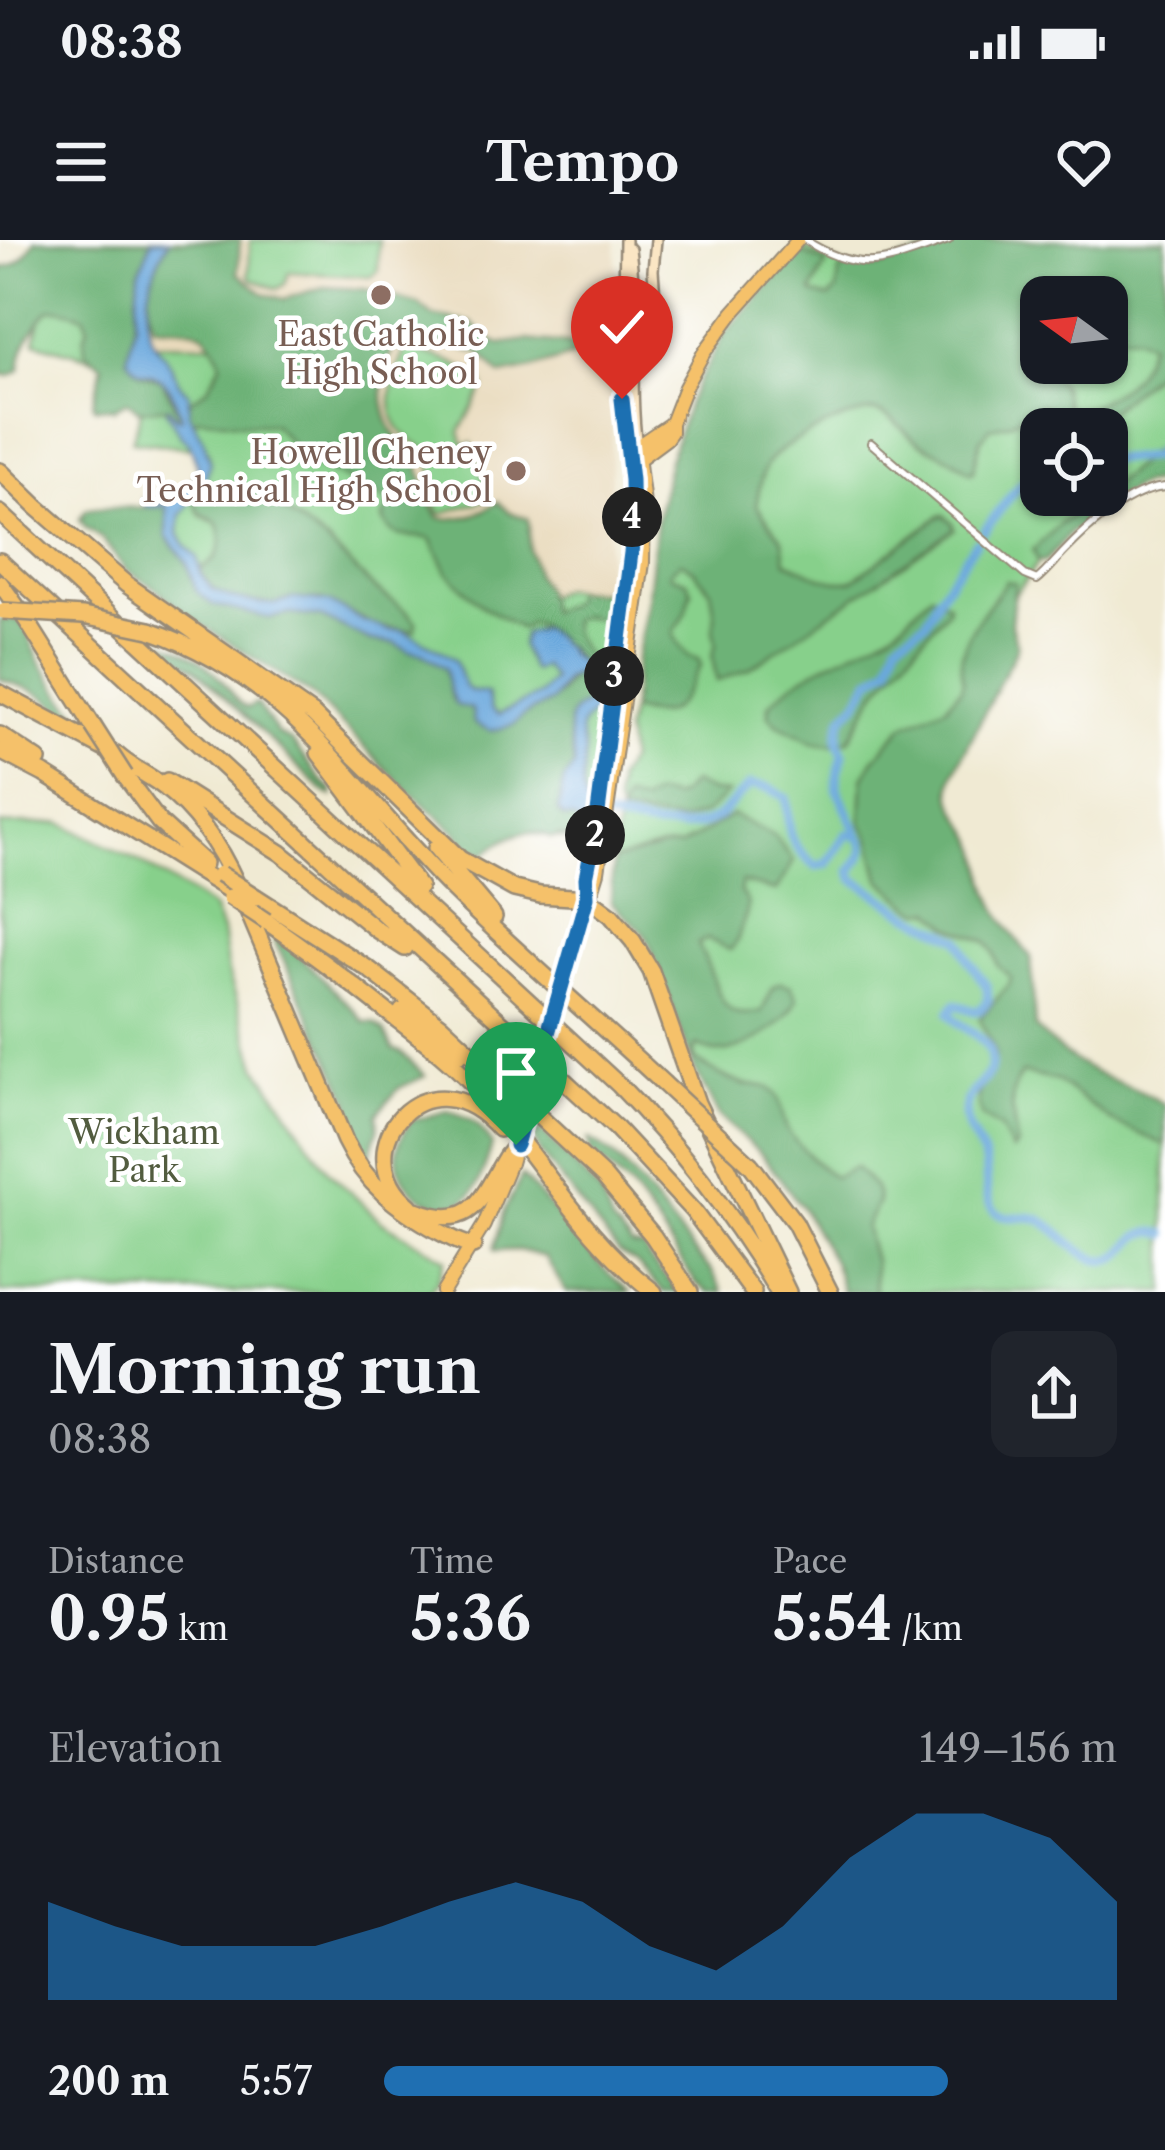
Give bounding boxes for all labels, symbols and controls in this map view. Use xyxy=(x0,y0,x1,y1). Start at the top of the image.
text: 08:38 xyxy=(60,14,183,70)
icon: menu xyxy=(48,129,114,195)
text: Tempo xyxy=(486,129,679,195)
icon: heart xyxy=(1051,129,1117,195)
pin xyxy=(571,276,673,399)
north arrow xyxy=(1020,276,1128,384)
map controls xyxy=(1020,276,1128,516)
marker: East Catholic High School xyxy=(368,282,394,308)
icon: check xyxy=(589,294,655,360)
place label: East Catholic High School xyxy=(277,314,485,393)
button: locate xyxy=(1020,408,1128,516)
place label: Howell Cheney Technical High School xyxy=(137,432,493,511)
marker: Howell Cheney Technical High School xyxy=(503,458,529,484)
pin: 4 xyxy=(602,487,662,547)
text: 4 xyxy=(622,496,642,537)
pin: 3 xyxy=(584,646,644,706)
text: 3 xyxy=(605,655,623,696)
pin: 2 xyxy=(565,805,625,865)
text: 2 xyxy=(585,814,605,855)
pin xyxy=(465,1022,567,1145)
icon: arrive xyxy=(483,1040,549,1106)
park label: Wickham Park xyxy=(67,1112,220,1191)
text: Morning run xyxy=(48,1329,481,1410)
button: share xyxy=(991,1331,1117,1457)
text: 08:38 xyxy=(48,1415,151,1463)
text: Distance xyxy=(48,1541,185,1582)
text: Time xyxy=(410,1541,494,1582)
text: Pace xyxy=(773,1541,847,1582)
text: 0.95 xyxy=(48,1582,170,1656)
text: 5:36 xyxy=(410,1582,531,1656)
text: 5:54 xyxy=(773,1582,892,1656)
text: km xyxy=(170,1608,228,1649)
text: /km xyxy=(892,1608,963,1649)
text: Elevation xyxy=(48,1724,222,1772)
text: 149–156 m xyxy=(920,1724,1117,1772)
text: 200 m xyxy=(48,2057,169,2105)
text: 5:57 xyxy=(240,2057,313,2105)

